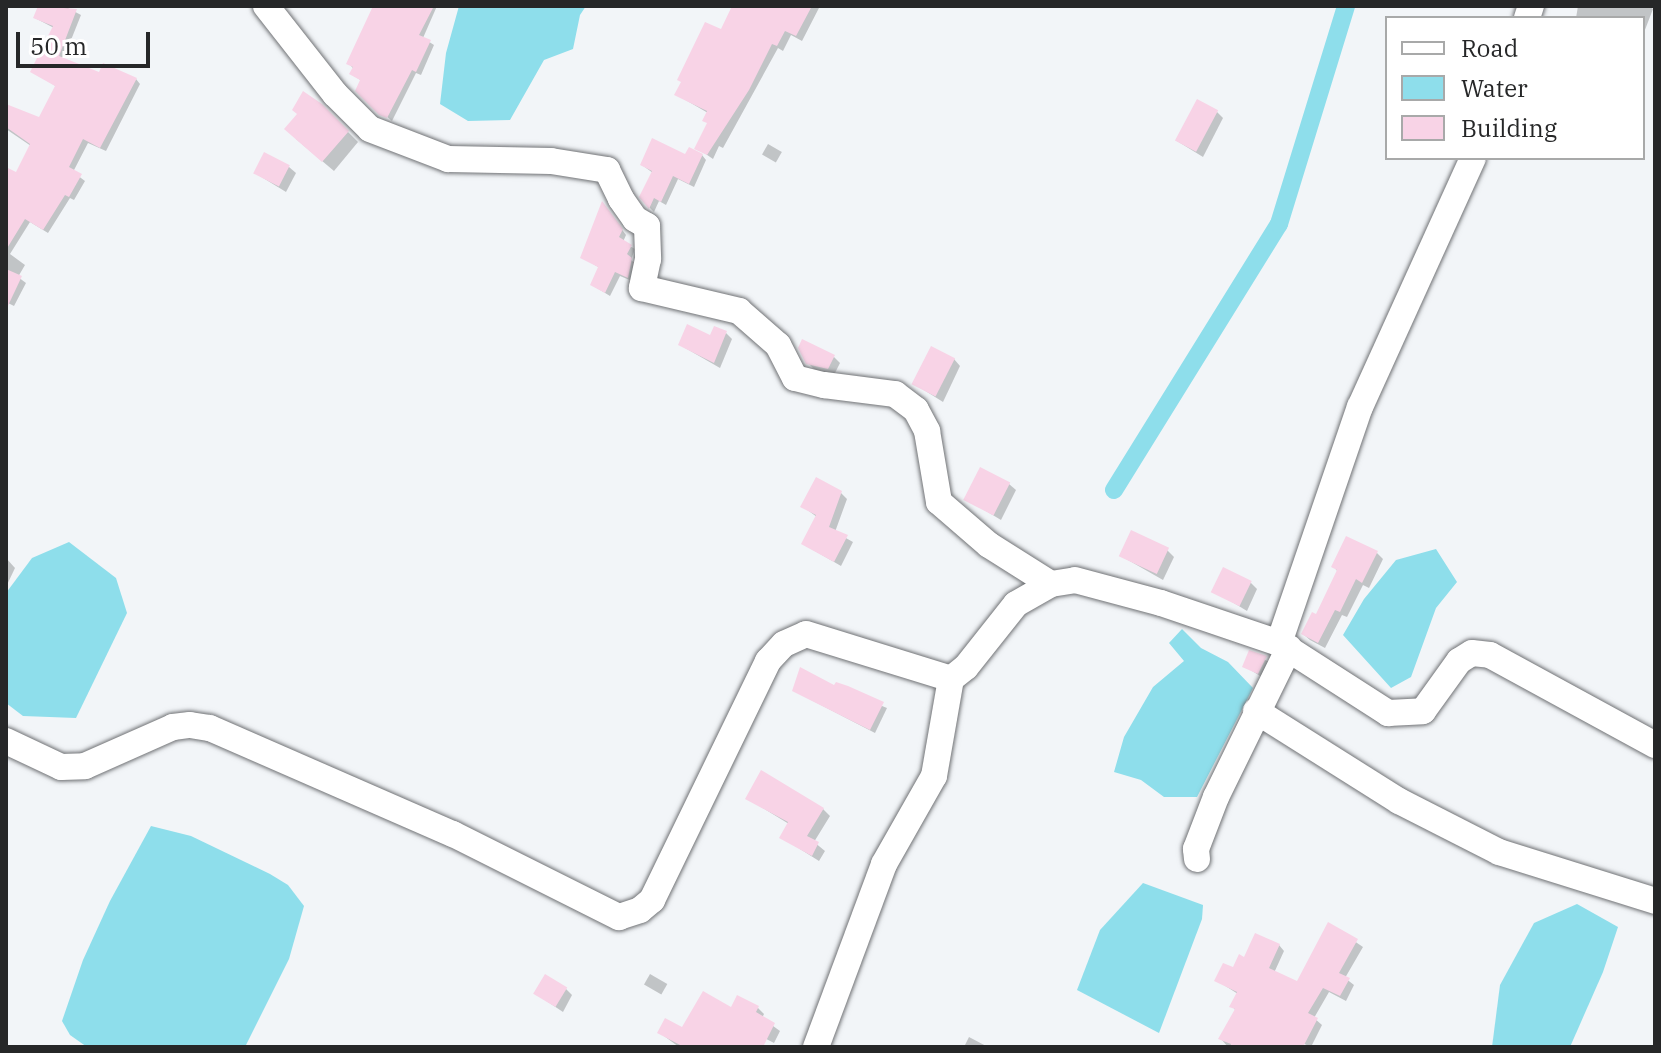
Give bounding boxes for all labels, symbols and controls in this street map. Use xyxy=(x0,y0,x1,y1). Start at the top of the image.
scale bar xyxy=(20,16,154,66)
legend xyxy=(1385,16,1645,160)
text: 50 m xyxy=(30,30,87,62)
text: Road xyxy=(1461,32,1518,64)
text: Water xyxy=(1461,72,1528,104)
text: Building xyxy=(1461,112,1557,144)

